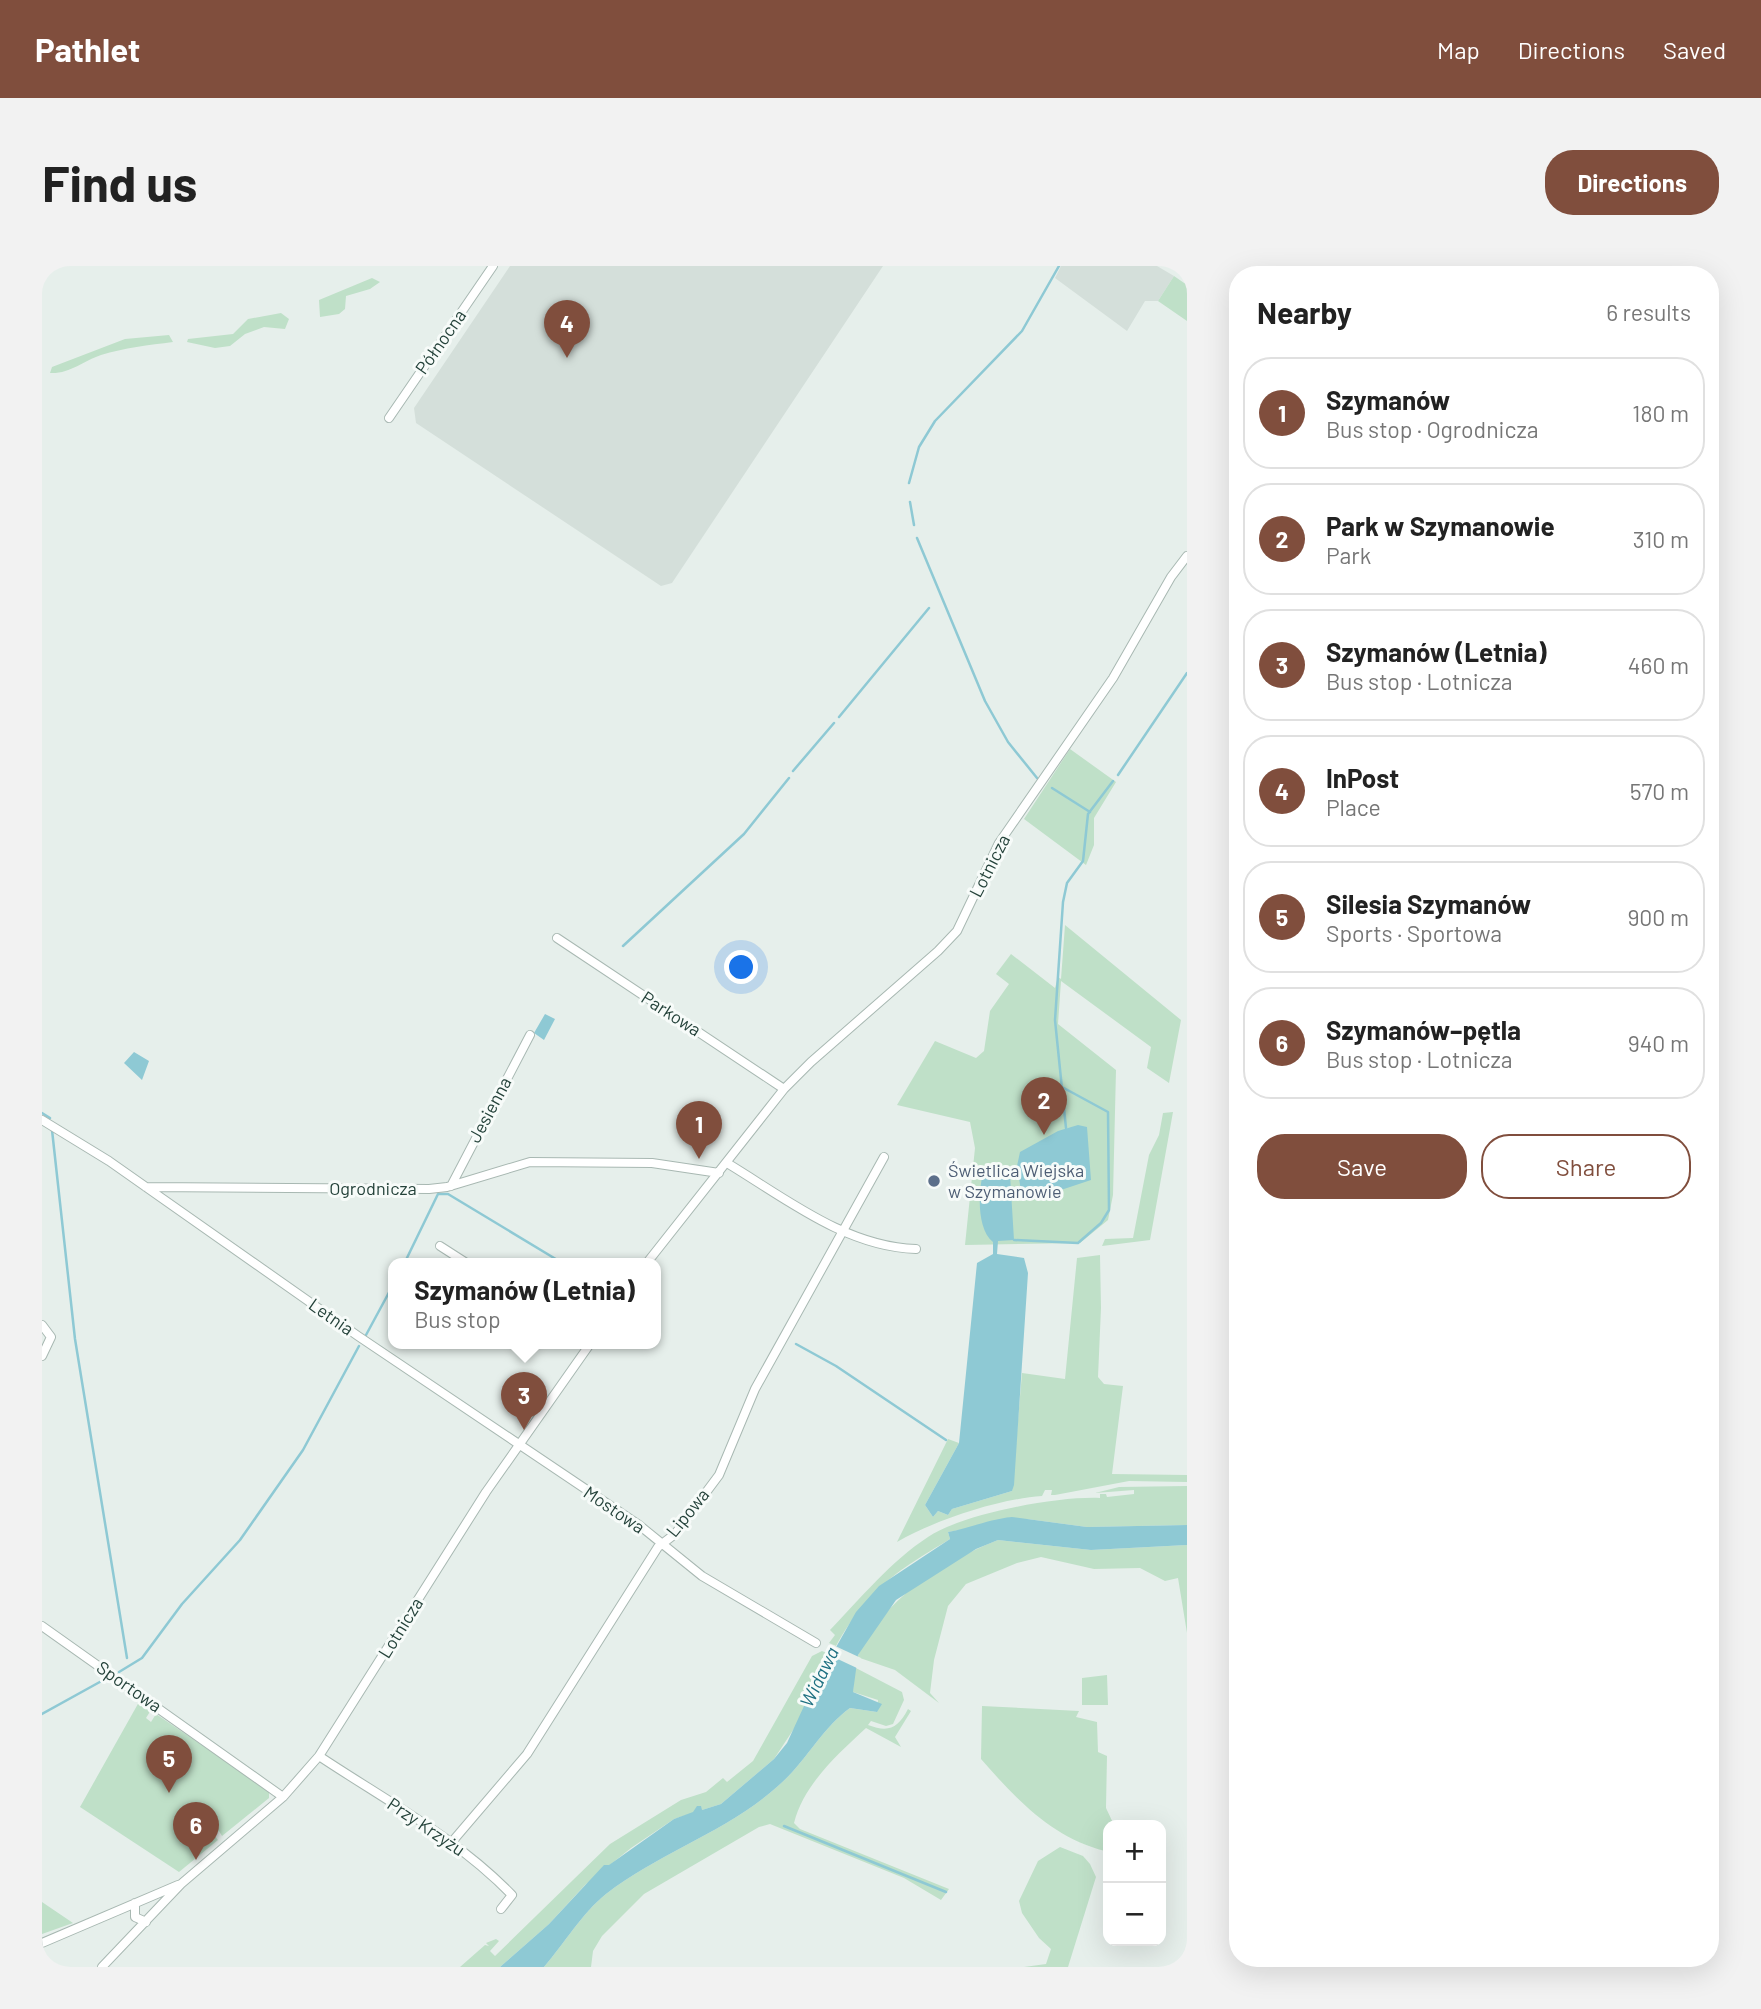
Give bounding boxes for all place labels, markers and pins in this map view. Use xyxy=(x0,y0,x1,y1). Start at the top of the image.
pin: 4 xyxy=(544,300,590,358)
pin: 2 xyxy=(1021,1077,1067,1135)
pin: 1 xyxy=(676,1101,722,1159)
place label: Świetlica Wiejska w Szymanowie xyxy=(948,1159,1084,1202)
marker: Świetlica Wiejska w Szymanowie xyxy=(926,1173,942,1189)
pin: 3 xyxy=(501,1372,547,1430)
pin: 5 xyxy=(146,1735,192,1793)
pin: 6 xyxy=(173,1802,219,1860)

